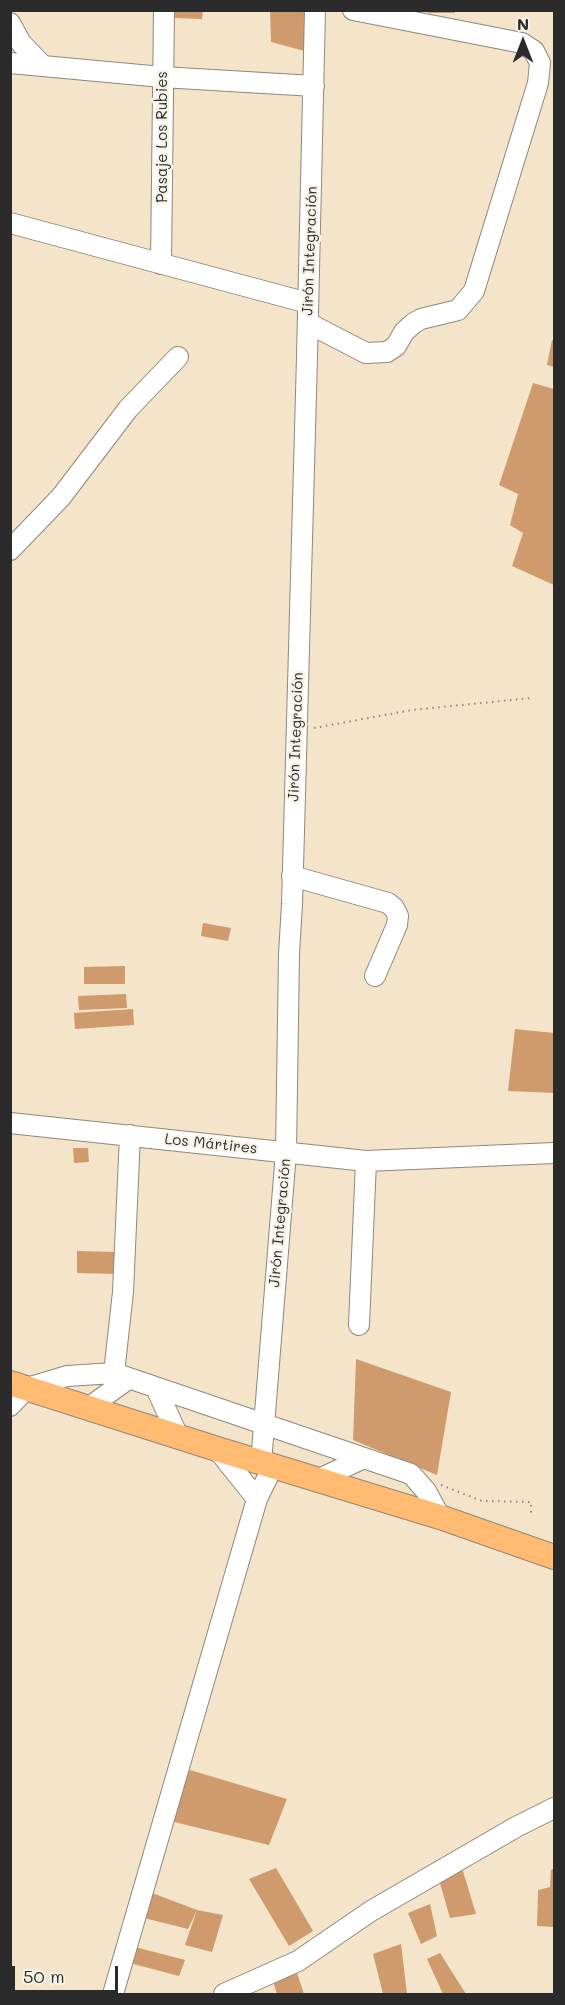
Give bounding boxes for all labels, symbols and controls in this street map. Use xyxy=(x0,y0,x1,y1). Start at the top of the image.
north arrow xyxy=(493,12,553,72)
text: N xyxy=(517,13,529,34)
street label: Pasaje Los Rubies xyxy=(153,71,171,203)
street label: Jirón Integración xyxy=(299,186,321,316)
street label: Jirón Integración xyxy=(285,672,307,802)
street label: Los Mártires xyxy=(164,1130,258,1158)
street label: Jirón Integración xyxy=(265,1158,295,1288)
scale bar xyxy=(15,1954,122,1992)
text: 50 m xyxy=(23,1964,65,1988)

